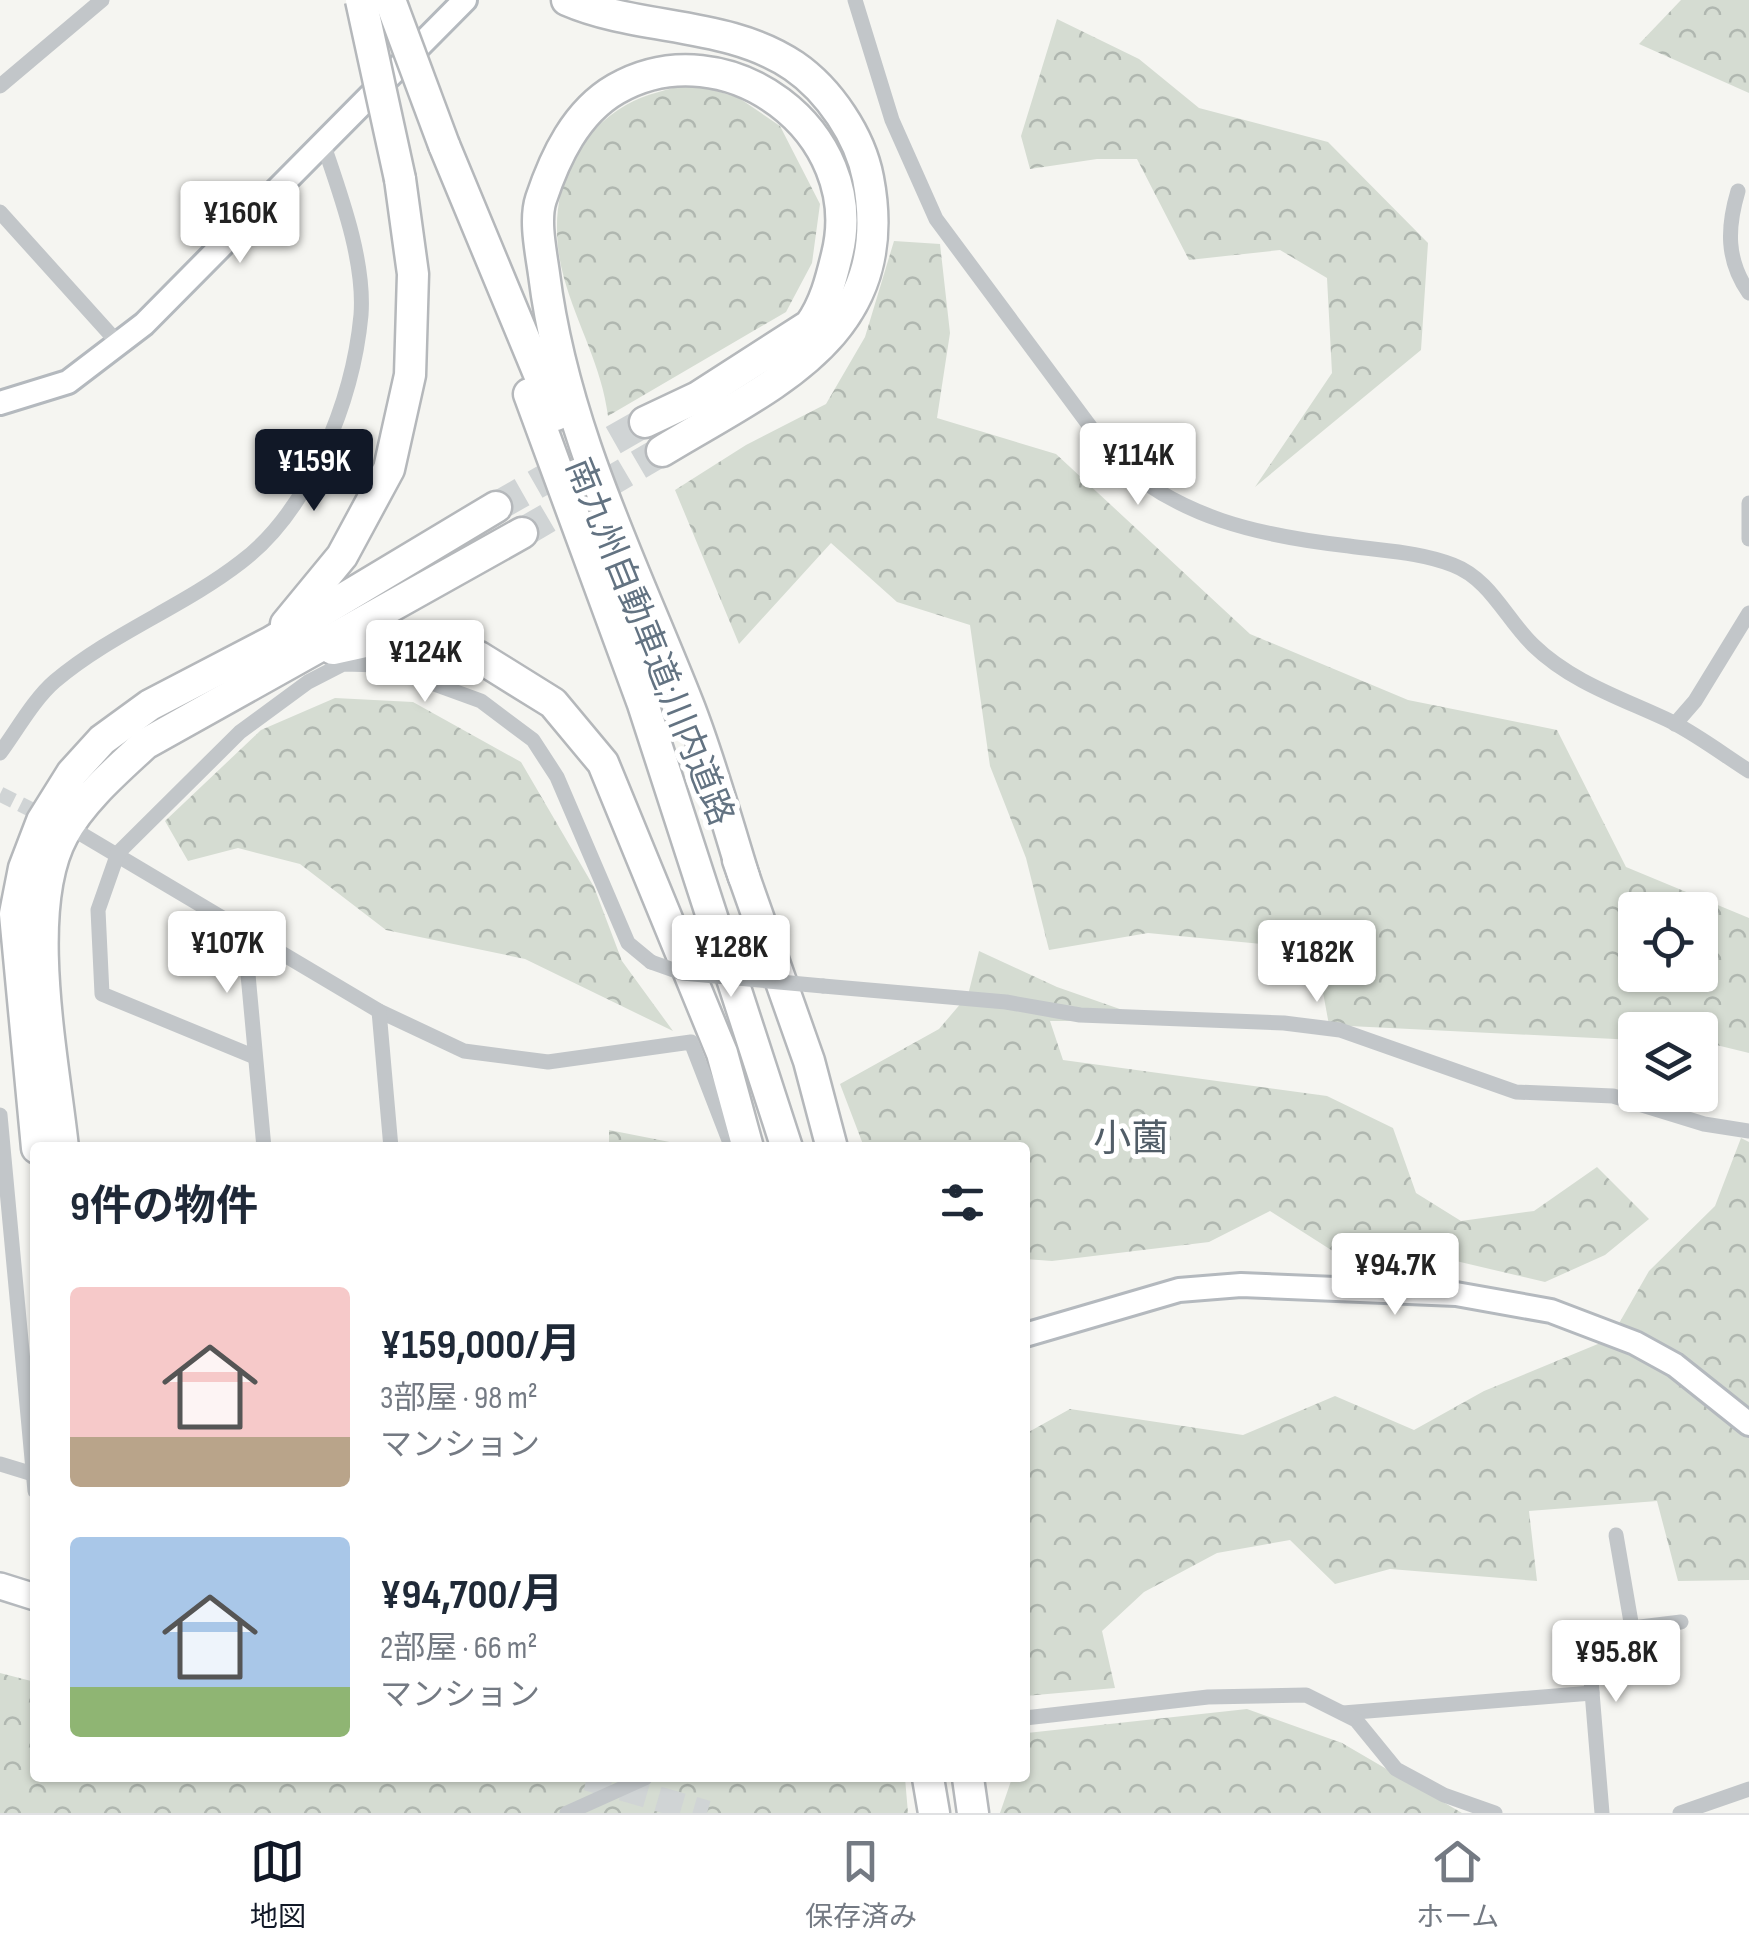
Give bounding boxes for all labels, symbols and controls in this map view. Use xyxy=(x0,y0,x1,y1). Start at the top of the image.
pin: ¥160K xyxy=(170,181,310,266)
text: ¥160K xyxy=(202,194,278,233)
pin: ¥114K xyxy=(1068,423,1208,508)
pin: ¥159K xyxy=(244,429,384,514)
text: ¥114K xyxy=(1102,436,1174,475)
text: ¥159K xyxy=(277,442,351,481)
street label: 南九州自動車道;川内道路 xyxy=(556,452,742,832)
pin: ¥124K xyxy=(355,620,495,705)
text: ¥124K xyxy=(388,633,462,672)
map controls xyxy=(1618,892,1718,1112)
button: locate xyxy=(1618,892,1718,992)
pin: ¥107K xyxy=(157,911,297,996)
pin: ¥128K xyxy=(661,915,801,1000)
pin: ¥182K xyxy=(1247,920,1387,1005)
text: ¥107K xyxy=(190,924,264,963)
text: ¥128K xyxy=(694,928,768,967)
text: ¥182K xyxy=(1280,933,1354,972)
button: layers xyxy=(1618,1012,1718,1112)
district label: 小薗 xyxy=(1093,1117,1169,1162)
icon: filters xyxy=(935,1175,990,1230)
text: 9件の物件 xyxy=(70,1182,258,1233)
pin: ¥94.7K xyxy=(1314,1233,1476,1318)
text: ¥94.7K xyxy=(1354,1246,1436,1285)
text: ¥159,000/月 xyxy=(380,1320,581,1371)
icon: home xyxy=(150,1327,270,1447)
text: 3部屋 · 98 m² xyxy=(380,1379,538,1418)
text: マンション xyxy=(380,1426,540,1465)
text: ¥94,700/月 xyxy=(380,1570,563,1621)
icon: home xyxy=(150,1577,270,1697)
pin: ¥95.8K xyxy=(1535,1620,1697,1705)
text: 2部屋 · 66 m² xyxy=(380,1629,537,1668)
text: ¥95.8K xyxy=(1574,1633,1658,1672)
text: マンション xyxy=(380,1676,540,1715)
tab: 地図 xyxy=(250,1834,306,1934)
tab: 保存済み xyxy=(805,1834,917,1934)
tab: ホーム xyxy=(1416,1834,1499,1934)

